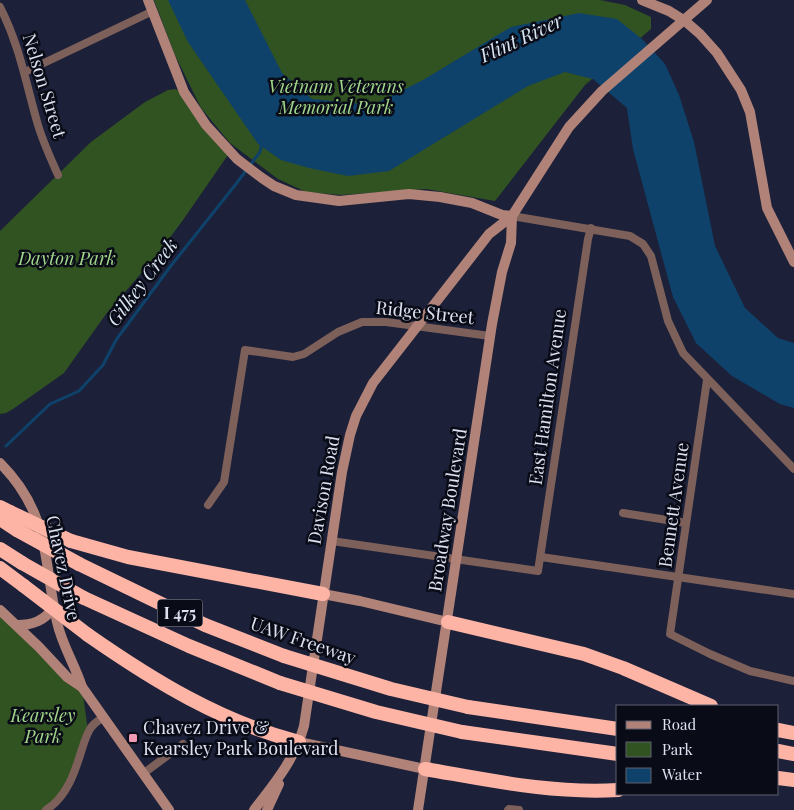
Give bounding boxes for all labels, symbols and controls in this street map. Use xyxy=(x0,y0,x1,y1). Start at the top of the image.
water label: Flint River xyxy=(474,6,567,68)
street label: Nelson Street xyxy=(18,31,72,142)
park label: Vietnam Veterans Memorial Park xyxy=(268,74,404,119)
water label: Gilkey Creek xyxy=(100,232,183,330)
park label: Dayton Park xyxy=(17,246,116,270)
street label: Ridge Street xyxy=(375,295,476,329)
street label: East Hamilton Avenue xyxy=(523,307,571,487)
street label: Broadway Boulevard xyxy=(422,426,472,593)
street label: Davison Road xyxy=(302,433,344,546)
street label: Bennett Avenue xyxy=(652,441,694,569)
street label: Chavez Drive xyxy=(41,513,87,622)
road number: I 475 xyxy=(158,600,202,626)
street label: UAW Freeway xyxy=(247,611,359,669)
park label: Kearsley Park xyxy=(10,703,76,748)
legend xyxy=(616,705,779,795)
text: Road xyxy=(662,714,696,734)
place label: Chavez Drive & Kearsley Park Boulevard xyxy=(143,715,339,760)
marker: Chavez Drive & Kearsley Park Boulevard xyxy=(127,732,139,744)
text: Park xyxy=(662,739,694,759)
text: Water xyxy=(661,764,702,784)

